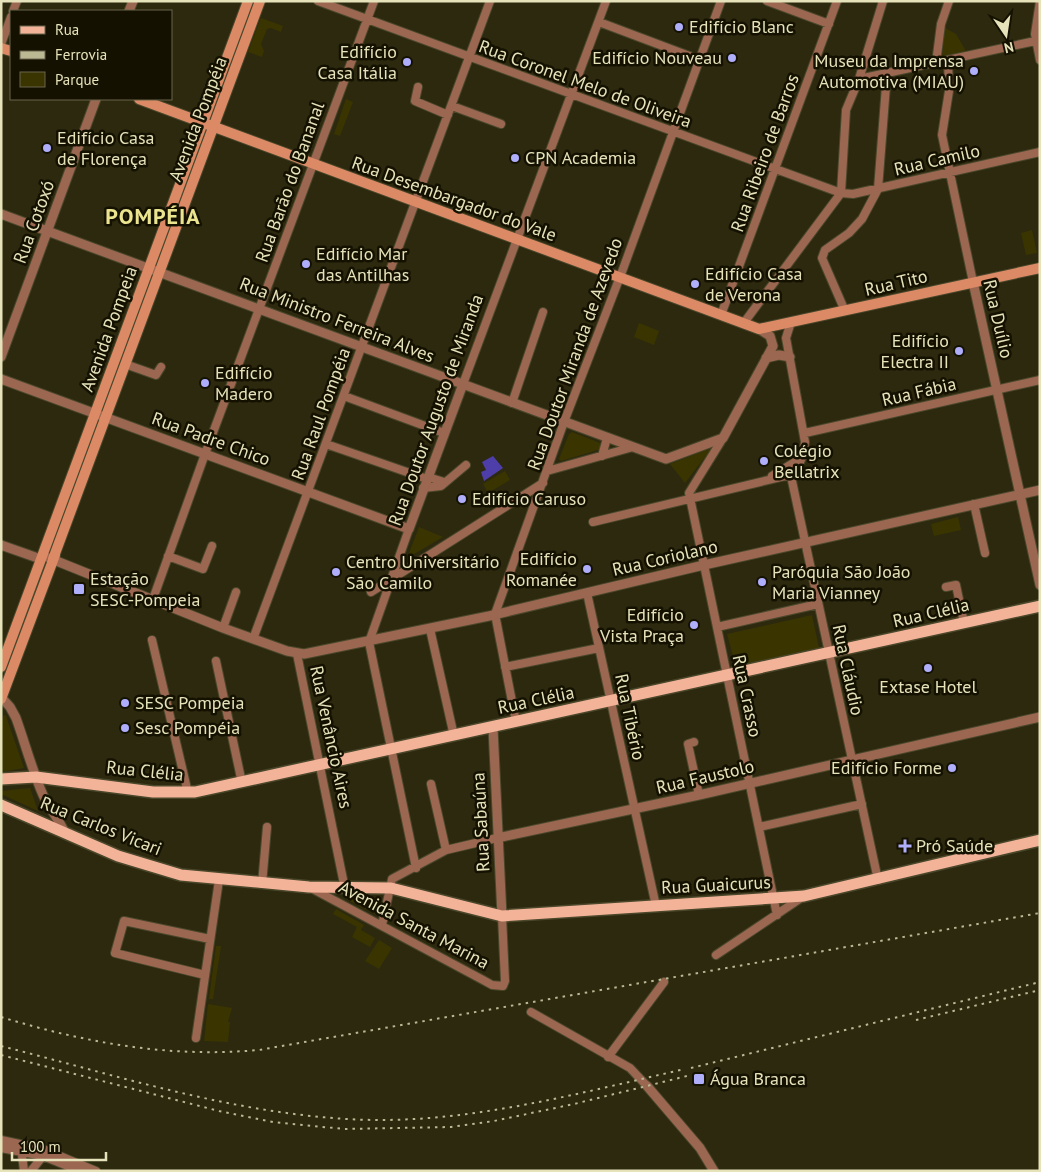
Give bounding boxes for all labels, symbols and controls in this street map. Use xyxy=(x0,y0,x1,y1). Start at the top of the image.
legend xyxy=(10,10,172,100)
north arrow xyxy=(981,10,1031,60)
place label: Edifício Blanc xyxy=(689,15,794,38)
text: Rua xyxy=(55,20,79,39)
marker: Edifício Blanc xyxy=(673,21,685,33)
street label: Rua Coronel Melo de Oliveira xyxy=(476,34,695,133)
text: N xyxy=(1002,38,1015,57)
place label: Edifício Casa Itália xyxy=(318,40,397,84)
text: Ferrovia xyxy=(55,45,107,64)
place label: Edifício Nouveau xyxy=(592,46,722,69)
place label: Museu da Imprensa Automotiva (MIAU) xyxy=(814,49,964,93)
marker: Edifício Nouveau xyxy=(726,52,738,64)
street label: Avenida Pompéia xyxy=(163,53,232,185)
marker: Edifício Casa Itália xyxy=(401,56,413,68)
marker: Museu da Imprensa Automotiva (MIAU) xyxy=(968,65,980,77)
text: Parque xyxy=(55,70,99,89)
street label: Rua Ribeiro de Barros xyxy=(725,71,804,235)
street label: Rua Barão do Bananal xyxy=(250,98,330,265)
place label: Edifício Casa de Florença xyxy=(57,126,155,170)
street label: Rua Camilo xyxy=(892,138,982,181)
marker: Edifício Casa de Florença xyxy=(41,142,53,154)
place label: CPN Academia xyxy=(525,146,636,169)
street label: Rua Desembargador do Vale xyxy=(349,151,560,246)
marker: CPN Academia xyxy=(509,152,521,164)
street label: Rua Cotoxó xyxy=(8,177,59,267)
district label: POMPÉIA xyxy=(105,202,201,230)
street label: Rua Doutor Miranda de Azevedo xyxy=(522,235,627,473)
place label: Edifício Mar das Antilhas xyxy=(316,242,409,286)
marker: Edifício Mar das Antilhas xyxy=(300,258,312,270)
place label: Edifício Casa de Verona xyxy=(705,262,803,306)
street label: Avenida Pompeia xyxy=(75,263,142,395)
street label: Rua Tito xyxy=(862,264,930,301)
street label: Rua Ministro Ferreira Alves xyxy=(236,272,438,367)
street label: Rua Duílio xyxy=(978,277,1019,360)
marker: Edifício Casa de Verona xyxy=(689,278,701,290)
street label: Rua Doutor Augusto de Miranda xyxy=(383,291,488,529)
place label: Edifício Electra II xyxy=(881,329,949,373)
street label: Rua Raul Pompéia xyxy=(286,344,355,483)
marker: Edifício Electra II xyxy=(953,345,965,357)
place label: Edifício Madero xyxy=(215,361,273,405)
street label: Rua Fábia xyxy=(879,372,958,411)
marker: Edifício Madero xyxy=(199,377,211,389)
street label: Rua Padre Chico xyxy=(149,406,274,471)
place label: Colégio Bellatrix xyxy=(774,439,839,483)
marker: Colégio Bellatrix xyxy=(758,455,770,467)
place label: Edifício Caruso xyxy=(472,487,586,510)
marker: Edifício Caruso xyxy=(456,493,468,505)
street label: Rua Coriolano xyxy=(610,534,720,581)
place label: Edifício Romanée xyxy=(506,547,577,591)
place label: Centro Universitário São Camilo xyxy=(346,550,500,594)
place label: Paróquia São João Maria Vianney xyxy=(772,560,910,604)
marker: Edifício Romanée xyxy=(581,563,593,575)
marker: Centro Universitário São Camilo xyxy=(330,566,342,578)
place label: Estação SESC-Pompeia xyxy=(90,567,200,611)
marker: Paróquia São João Maria Vianney xyxy=(756,576,768,588)
marker: Estação SESC-Pompeia xyxy=(72,582,86,596)
street label: Rua Clélia xyxy=(890,593,971,632)
place label: Edifício Vista Praça xyxy=(599,603,684,647)
marker: Edifício Vista Praça xyxy=(688,619,700,631)
street label: Rua Cláudio xyxy=(828,622,869,717)
street label: Rua Crasso xyxy=(728,653,767,739)
marker: Extase Hotel xyxy=(922,662,934,674)
street label: Rua Venâncio Aires xyxy=(305,663,358,810)
street label: Rua Tibério xyxy=(610,672,651,762)
place label: Extase Hotel xyxy=(879,675,978,698)
street label: Rua Clélia xyxy=(496,680,576,719)
place label: SESC Pompeia xyxy=(135,691,244,714)
marker: SESC Pompeia xyxy=(119,697,131,709)
place label: Sesc Pompéia xyxy=(135,716,240,739)
marker: Sesc Pompéia xyxy=(119,722,131,734)
street label: Rua Faustolo xyxy=(654,754,756,799)
street label: Rua Clélia xyxy=(105,755,185,786)
place label: Edifício Forme xyxy=(831,756,942,779)
marker: Edifício Forme xyxy=(946,762,958,774)
street label: Rua Sabaúna xyxy=(466,772,495,872)
street label: Rua Carlos Vicari xyxy=(37,791,165,860)
place label: Pró Saúde xyxy=(916,834,993,857)
marker: Pró Saúde xyxy=(898,839,912,853)
street label: Rua Guaicurus xyxy=(661,870,771,899)
street label: Avenida Santa Marina xyxy=(335,875,493,974)
place label: Água Branca xyxy=(710,1067,806,1090)
marker: Água Branca xyxy=(692,1072,706,1086)
scale bar xyxy=(12,1130,106,1162)
text: 100 m xyxy=(20,1137,61,1156)

